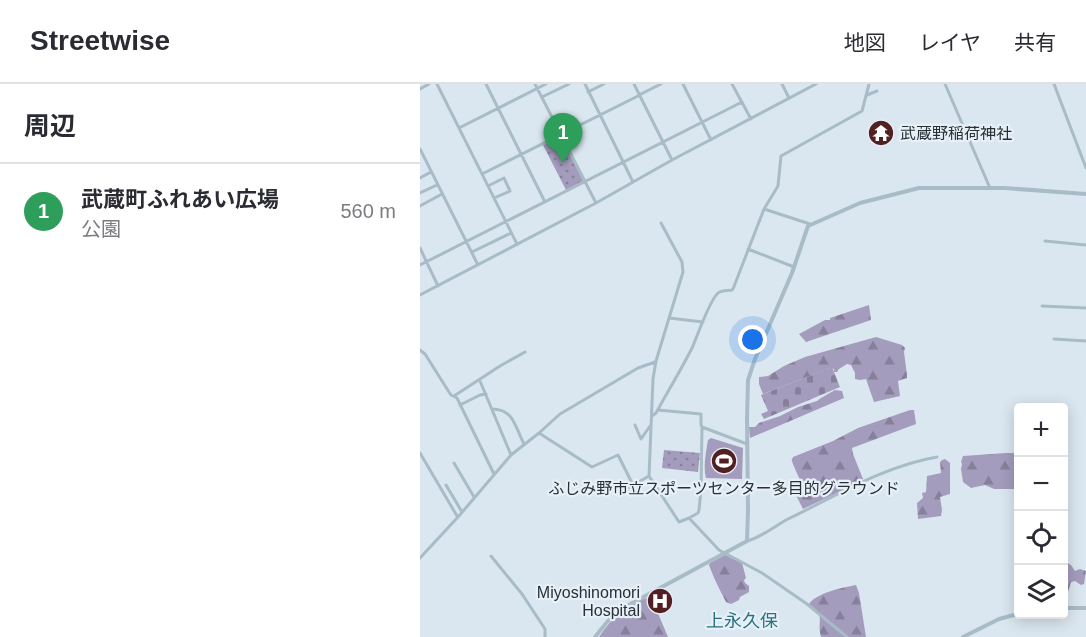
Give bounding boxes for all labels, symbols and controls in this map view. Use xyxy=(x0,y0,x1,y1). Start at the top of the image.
text: Streetwise xyxy=(30,25,170,56)
text: 地図 xyxy=(844,31,886,54)
text: レイヤ xyxy=(919,31,981,54)
text: 共有 xyxy=(1014,31,1056,54)
text: 周辺 xyxy=(24,111,76,141)
pin: 1 xyxy=(544,113,582,163)
temple icon: 武蔵野稲荷神社 xyxy=(866,118,896,148)
place label: 武蔵野稲荷神社 xyxy=(900,125,1012,142)
text: 武蔵町ふれあい広場 xyxy=(81,187,279,212)
text: 1 xyxy=(38,200,49,222)
text: 560 m xyxy=(340,200,396,222)
text: 公園 xyxy=(81,218,121,240)
your location xyxy=(738,325,767,354)
map controls xyxy=(1014,403,1068,619)
button: + xyxy=(1014,403,1068,457)
sports icon: ふじみ野市⽴スポーツセンター多⽬的グラウンド xyxy=(709,446,739,476)
button: − xyxy=(1014,457,1068,511)
place label: ふじみ野市⽴スポーツセンター多⽬的グラウンド xyxy=(548,480,900,497)
button: locate xyxy=(1014,511,1068,565)
button: layers xyxy=(1014,565,1068,619)
place label: Miyoshinomori Hospital xyxy=(537,584,640,619)
hospital icon: Miyoshinomori Hospital xyxy=(645,586,675,616)
district label: 上永久保 xyxy=(706,611,778,631)

